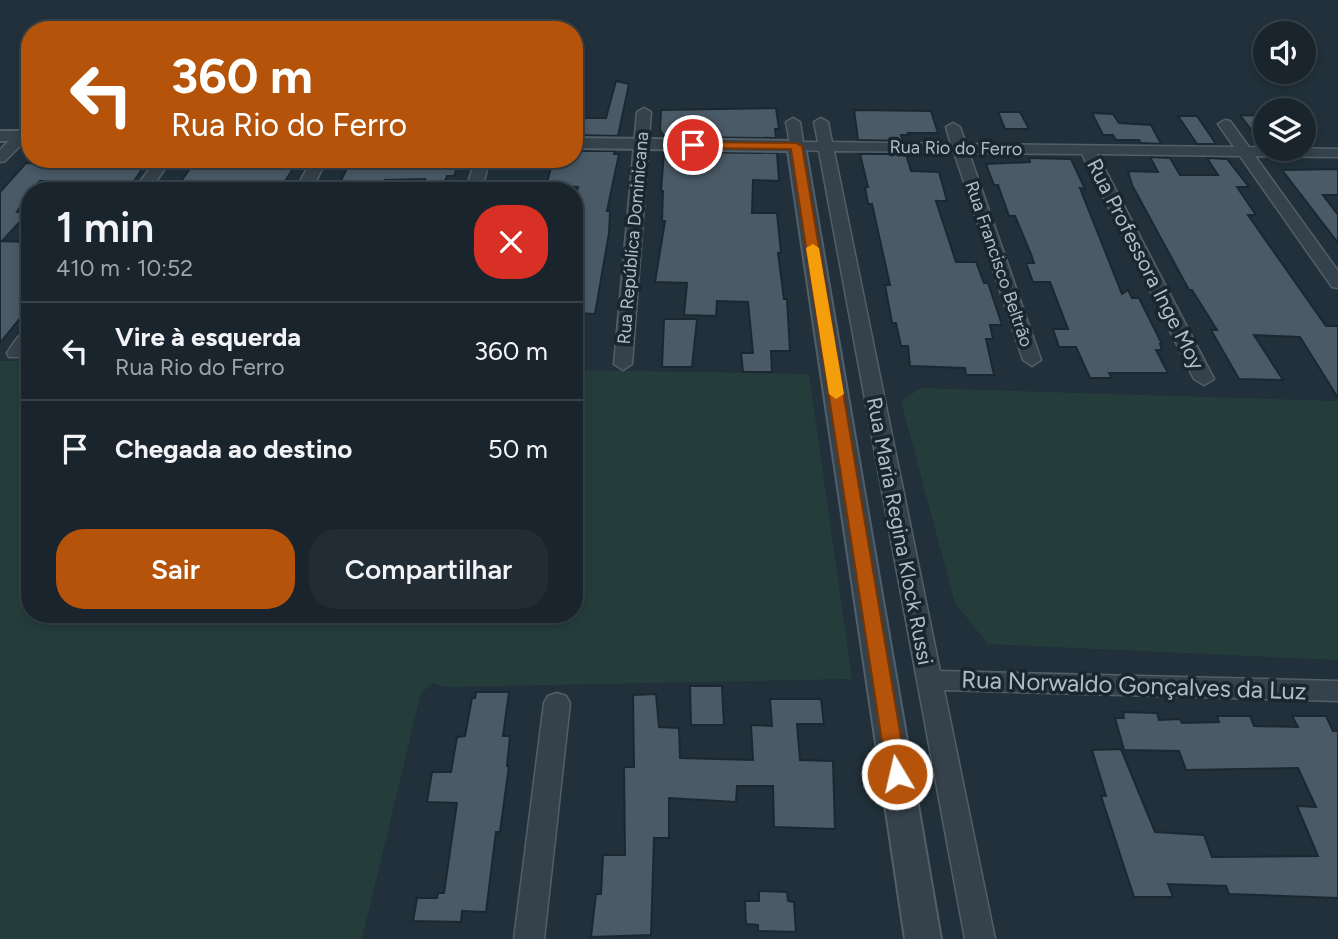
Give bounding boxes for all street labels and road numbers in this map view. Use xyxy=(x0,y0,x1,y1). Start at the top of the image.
street label: Rua República Dominicana xyxy=(613,131,653,345)
street label: Rua Rio do Ferro xyxy=(889,136,1023,160)
street label: Rua Professora Inge Moy xyxy=(1082,154,1210,374)
street label: Rua Francisco Beltrão xyxy=(960,178,1038,350)
street label: Rua Maria Regina Klock Russi xyxy=(862,395,938,667)
street label: Rua Norwaldo Gonçalves da Luz xyxy=(961,664,1307,706)

